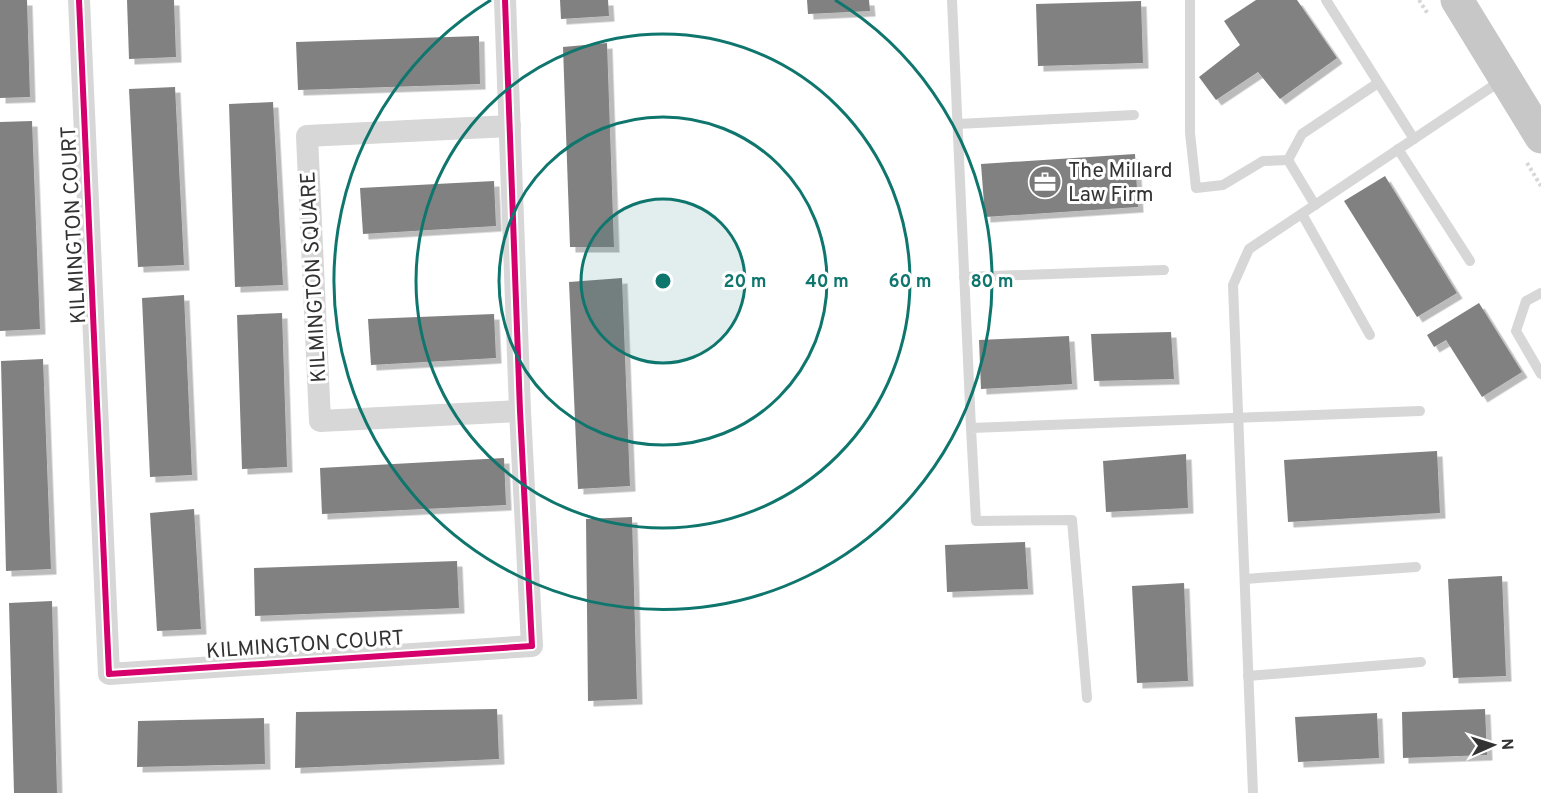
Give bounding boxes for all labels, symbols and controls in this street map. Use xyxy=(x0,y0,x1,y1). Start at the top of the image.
street label: KILMINGTON COURT xyxy=(56,125,93,325)
place label: The Millard Law Firm xyxy=(1068,158,1173,209)
office icon: The Millard Law Firm xyxy=(1027,164,1063,200)
street label: KILMINGTON SQUARE xyxy=(295,171,334,383)
centre of rings xyxy=(653,271,673,291)
text: 20 m xyxy=(723,271,767,294)
text: 40 m xyxy=(805,271,849,294)
text: 60 m xyxy=(888,271,932,294)
text: 80 m xyxy=(970,271,1014,294)
street label: KILMINGTON COURT xyxy=(205,625,405,666)
north arrow xyxy=(1463,715,1523,775)
text: N xyxy=(1496,738,1516,751)

